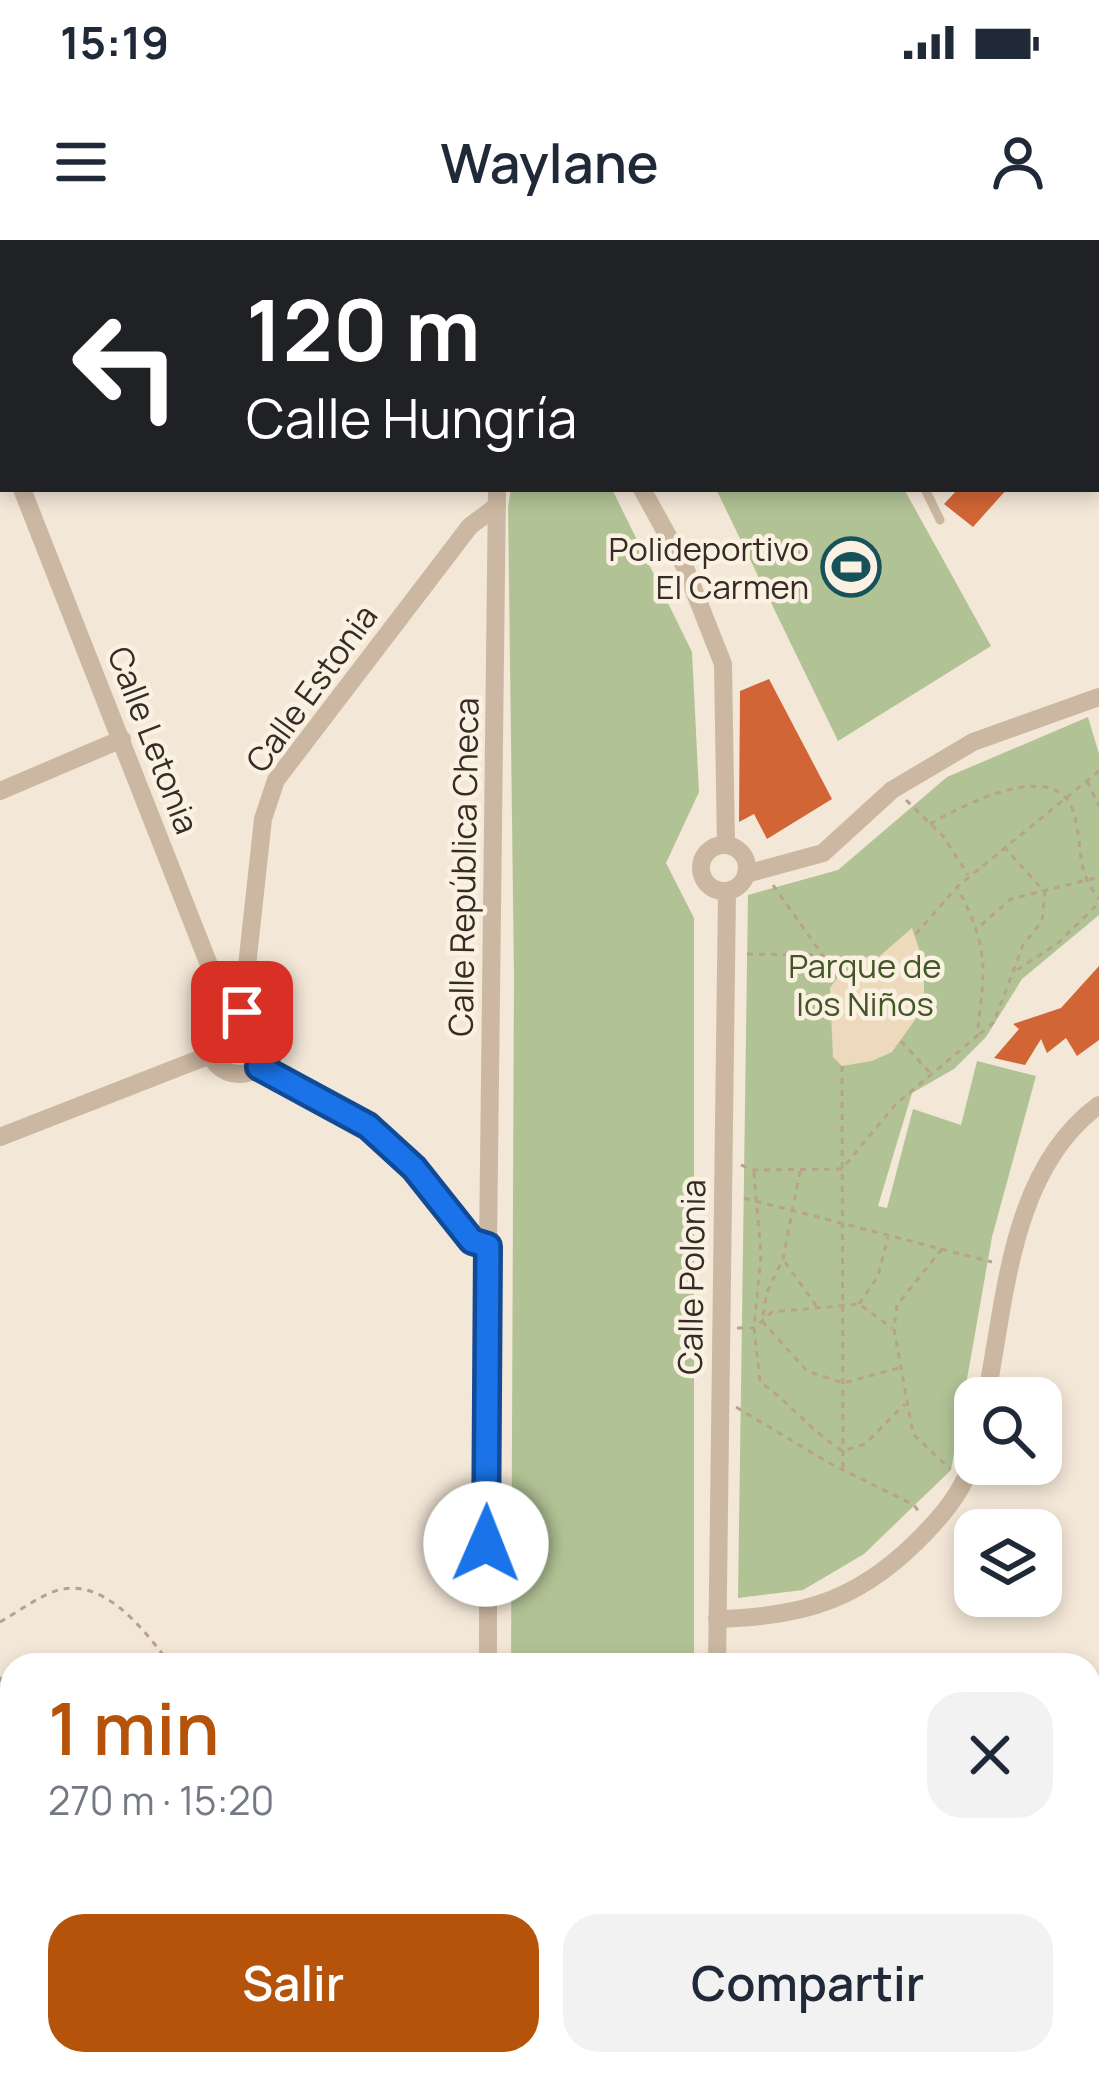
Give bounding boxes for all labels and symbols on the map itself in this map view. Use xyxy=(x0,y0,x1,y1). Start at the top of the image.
place label: Polideportivo El Carmen xyxy=(608,526,809,609)
sports icon: Polideportivo El Carmen xyxy=(820,536,882,598)
street label: Calle Estonia xyxy=(235,595,387,781)
street label: Calle Letonia xyxy=(98,640,210,840)
street label: Calle República Checa xyxy=(438,697,488,1037)
park label: Parque de los Niños xyxy=(788,943,942,1026)
pin xyxy=(191,961,293,1063)
street label: Calle Polonia xyxy=(667,1179,715,1375)
position arrow xyxy=(423,1481,549,1607)

